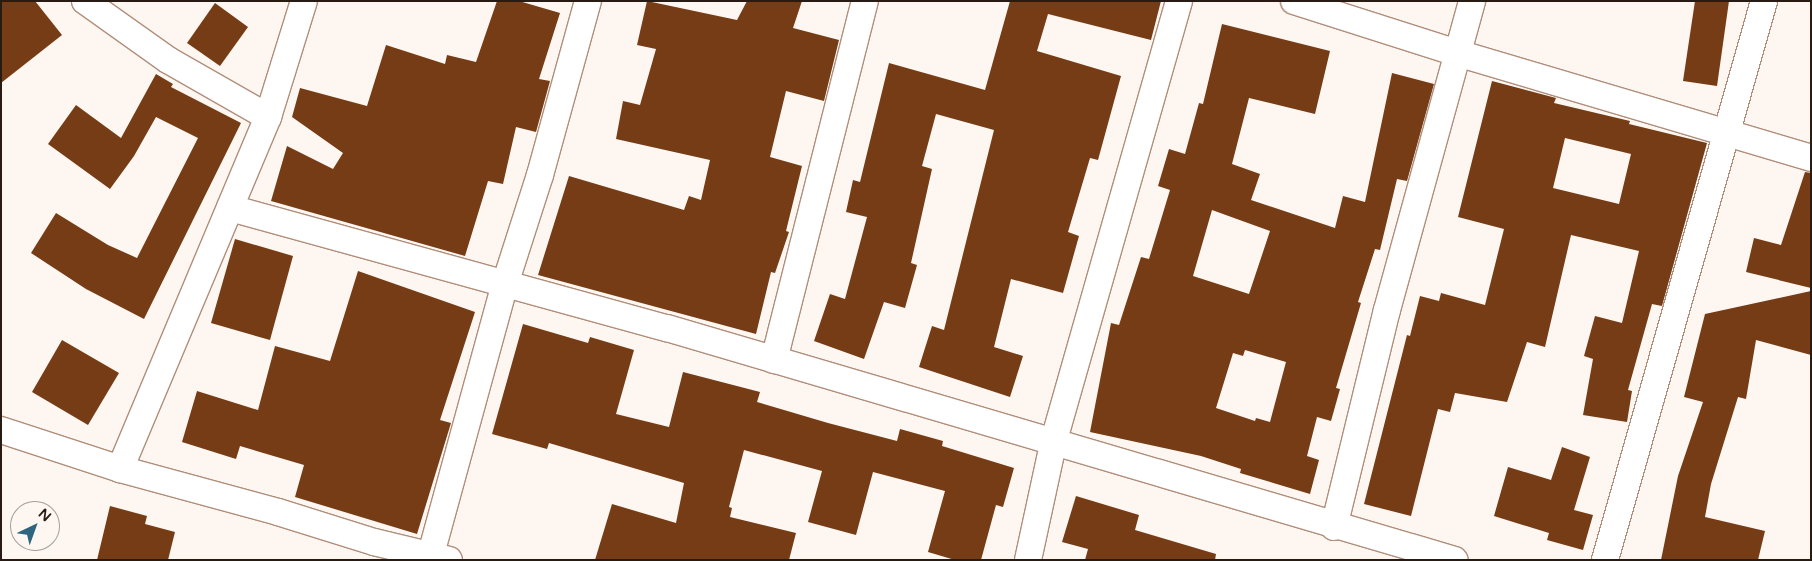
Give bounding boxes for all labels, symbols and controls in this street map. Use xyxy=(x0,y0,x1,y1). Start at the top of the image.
north arrow xyxy=(10,501,60,551)
text: N xyxy=(35,505,55,525)

